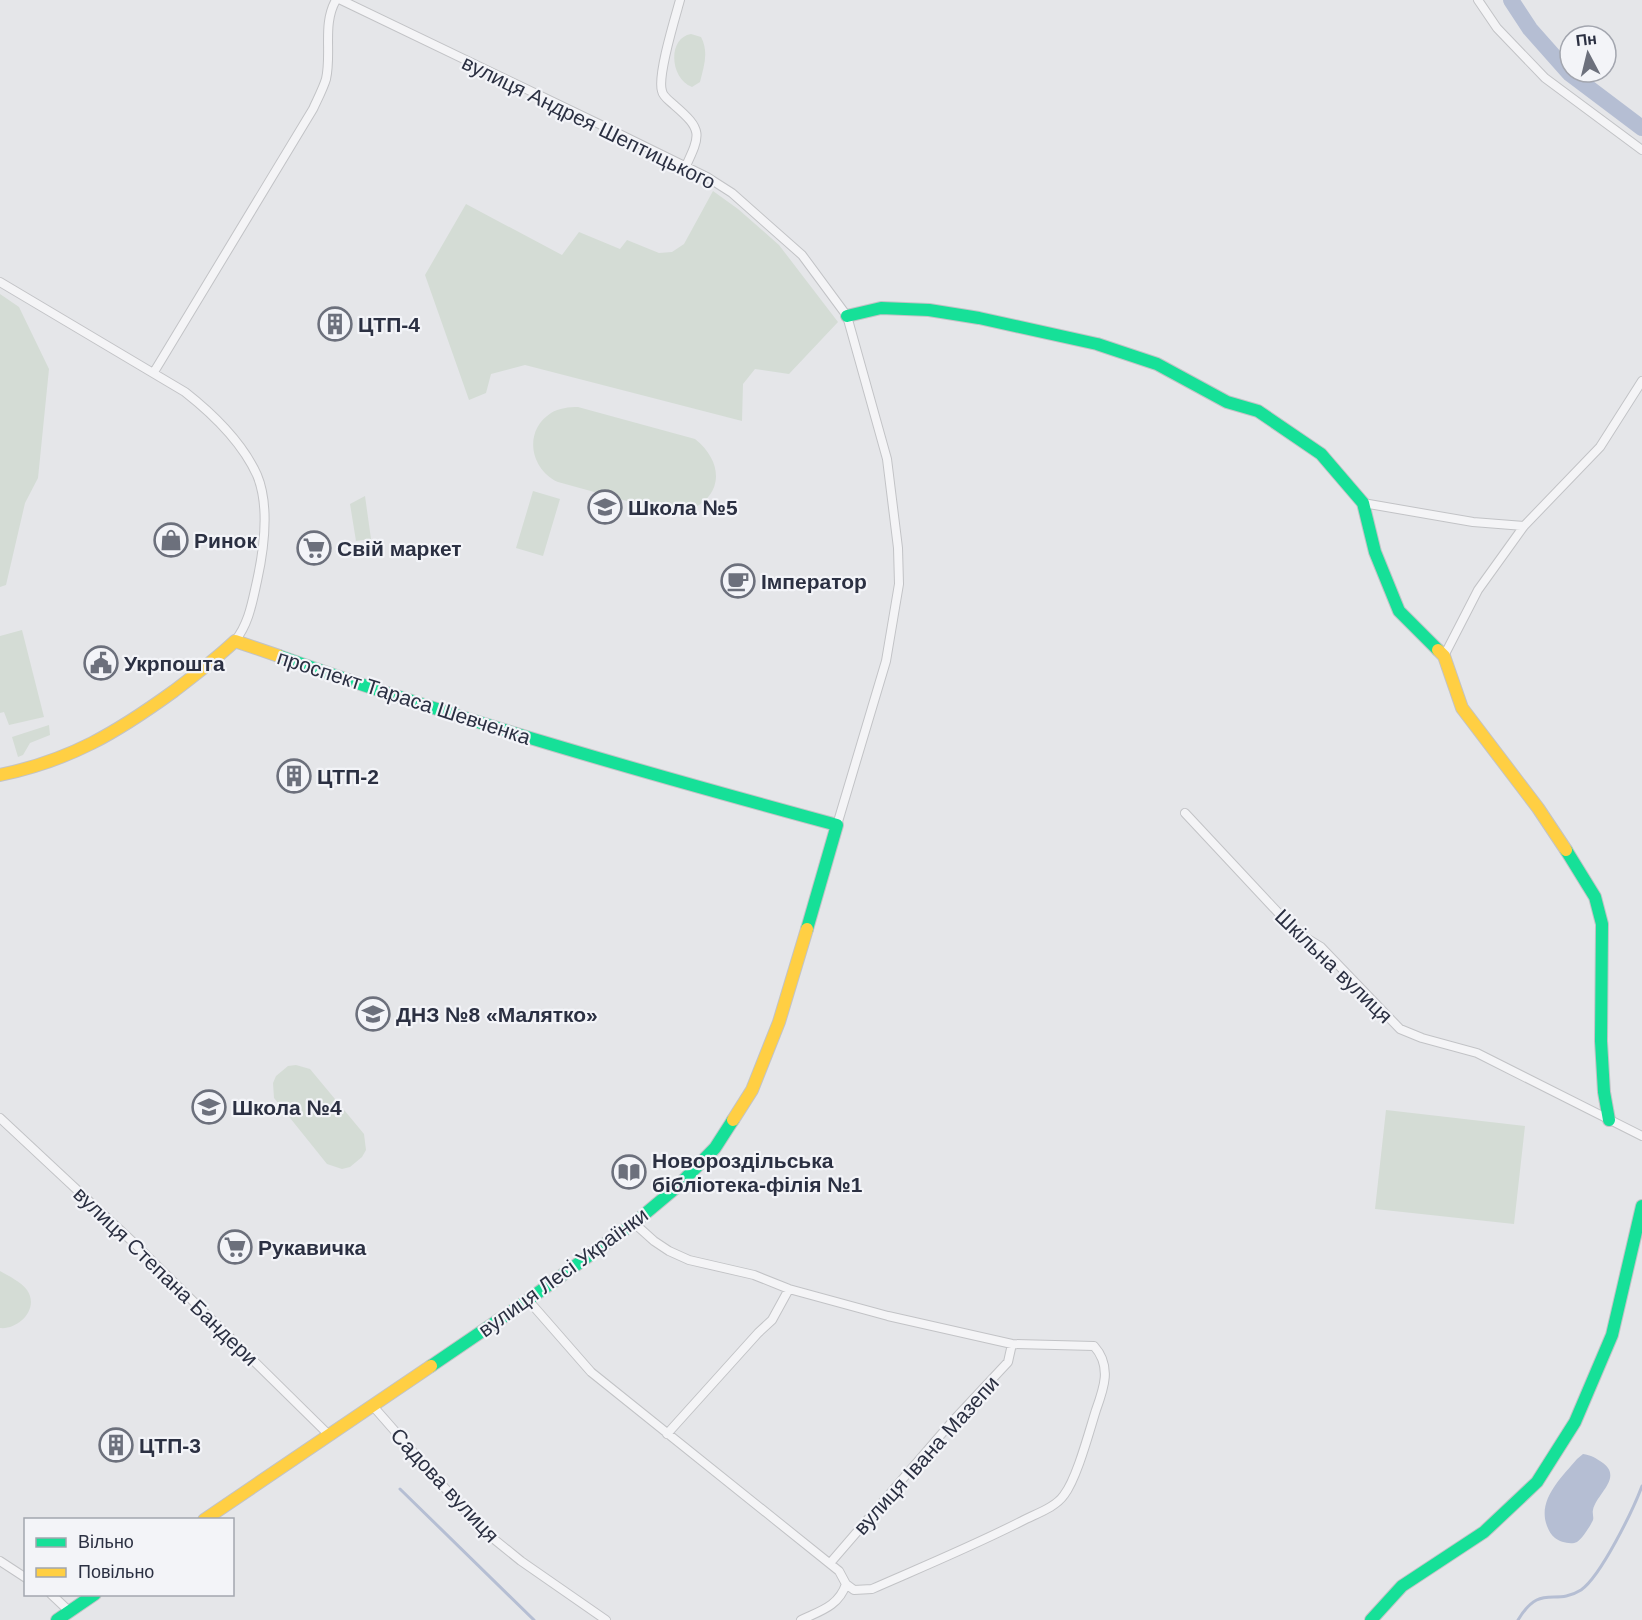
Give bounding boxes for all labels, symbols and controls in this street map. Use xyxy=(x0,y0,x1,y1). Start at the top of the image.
north arrow xyxy=(1558,24,1618,84)
text: Пн xyxy=(1575,30,1598,49)
street label: вулиця Андрея Шептицького xyxy=(459,51,719,193)
building icon: ЦТП-4 xyxy=(317,306,353,342)
place label: ЦТП-4 xyxy=(358,313,420,336)
school or university icon: Школа №5 xyxy=(587,489,623,525)
place label: Школа №5 xyxy=(628,496,738,519)
shop icon: Ринок xyxy=(153,522,189,558)
place label: Ринок xyxy=(194,529,257,552)
supermarket icon: Свiй маркет xyxy=(296,530,332,566)
place label: Свiй маркет xyxy=(337,537,462,560)
cafe icon: Імператор xyxy=(720,563,756,599)
place label: Імператор xyxy=(761,570,867,593)
public building icon: Укрпошта xyxy=(83,645,119,681)
street label: проспект Тараса Шевченка xyxy=(275,645,534,749)
place label: Укрпошта xyxy=(124,652,225,675)
building icon: ЦТП-2 xyxy=(276,758,312,794)
place label: ЦТП-2 xyxy=(317,765,379,788)
street label: Шкільна вулиця xyxy=(1271,904,1397,1028)
school or university icon: ДНЗ №8 «Малятко» xyxy=(355,996,391,1032)
place label: ДНЗ №8 «Малятко» xyxy=(396,1003,598,1026)
school or university icon: Школа №4 xyxy=(191,1089,227,1125)
place label: Школа №4 xyxy=(232,1096,342,1119)
place label: Новороздільська бібліотека-філія №1 xyxy=(652,1149,863,1196)
library icon: Новороздільська бібліотека-філія №1 xyxy=(611,1154,647,1190)
street label: вулиця Степана Бандери xyxy=(69,1182,263,1370)
street label: вулиця Лесі Українки xyxy=(474,1203,652,1341)
supermarket icon: Рукавичка xyxy=(217,1229,253,1265)
place label: Рукавичка xyxy=(258,1236,366,1259)
street label: вулиця Івана Мазепи xyxy=(849,1371,1003,1539)
street label: Садова вулиця xyxy=(386,1423,504,1547)
building icon: ЦТП-3 xyxy=(98,1427,134,1463)
place label: ЦТП-3 xyxy=(139,1434,201,1457)
legend xyxy=(24,1518,234,1596)
text: Вільно xyxy=(78,1532,134,1552)
text: Повільно xyxy=(78,1562,154,1582)

